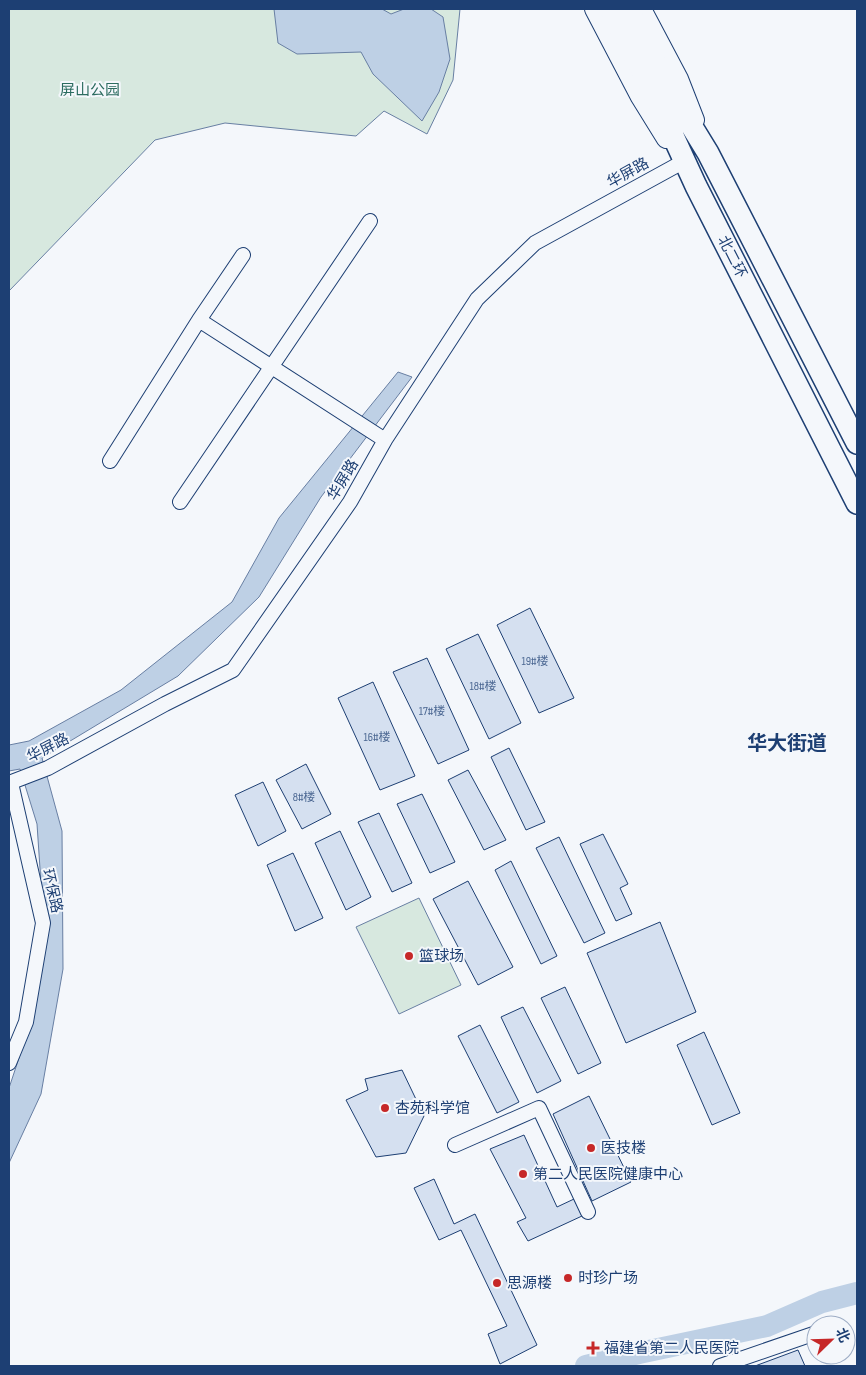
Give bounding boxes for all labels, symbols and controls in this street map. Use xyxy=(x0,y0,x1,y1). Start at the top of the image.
park label: 屏山公园 xyxy=(60,81,120,100)
street label: 华屏路 xyxy=(604,154,652,192)
street label: 北二环 xyxy=(713,233,751,281)
street label: 华屏路 xyxy=(323,456,363,504)
house number: 19#楼 xyxy=(522,654,548,669)
house number: 18#楼 xyxy=(470,679,496,694)
house number: 17#楼 xyxy=(419,704,445,719)
street label: 华屏路 xyxy=(24,729,72,767)
house number: 16#楼 xyxy=(364,730,390,745)
district label: 华大街道 xyxy=(747,732,827,756)
house number: 8#楼 xyxy=(293,790,315,805)
street label: 环保路 xyxy=(38,867,66,915)
place label: 篮球场 xyxy=(419,947,464,966)
marker: 篮球场 xyxy=(403,950,415,962)
place label: 杏苑科学馆 xyxy=(395,1099,470,1118)
marker: 杏苑科学馆 xyxy=(379,1102,391,1114)
place label: 医技楼 xyxy=(601,1139,646,1158)
marker: 医技楼 xyxy=(585,1142,597,1154)
place label: 第二人民医院健康中心 xyxy=(533,1165,683,1184)
marker: 第二人民医院健康中心 xyxy=(517,1168,529,1180)
place label: 时珍广场 xyxy=(578,1269,638,1288)
marker: 时珍广场 xyxy=(562,1272,574,1284)
place label: 思源楼 xyxy=(507,1274,552,1293)
marker: 思源楼 xyxy=(491,1277,503,1289)
north arrow xyxy=(806,1315,856,1365)
text: 北 xyxy=(832,1325,853,1345)
place label: 福建省第二人民医院 xyxy=(604,1339,739,1358)
marker: 福建省第二人民医院 xyxy=(586,1341,600,1355)

